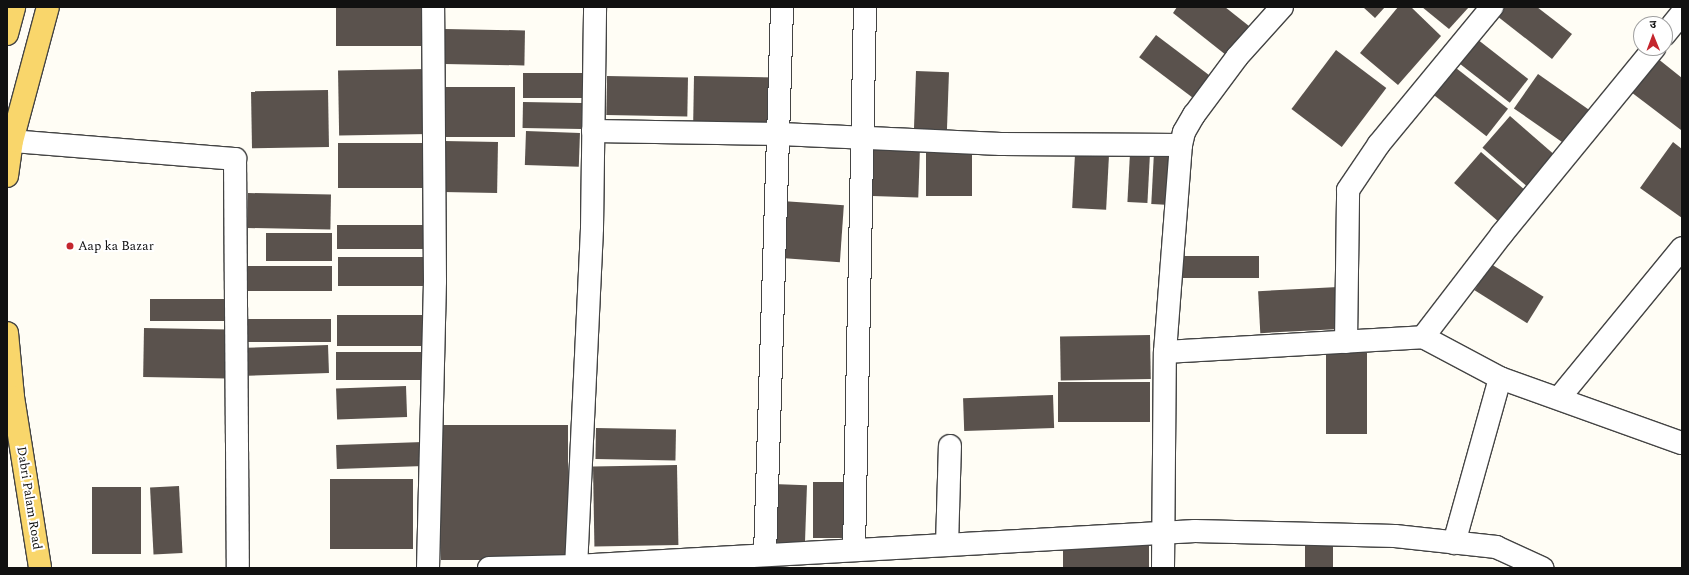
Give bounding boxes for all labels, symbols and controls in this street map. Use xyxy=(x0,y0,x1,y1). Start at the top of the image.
north arrow xyxy=(1633,16,1673,56)
text: उ xyxy=(1649,16,1656,33)
place label: Aap ka Bazar xyxy=(78,238,154,254)
marker: Aap ka Bazar xyxy=(65,241,75,251)
street label: Dabri Palam Road xyxy=(13,445,45,551)

